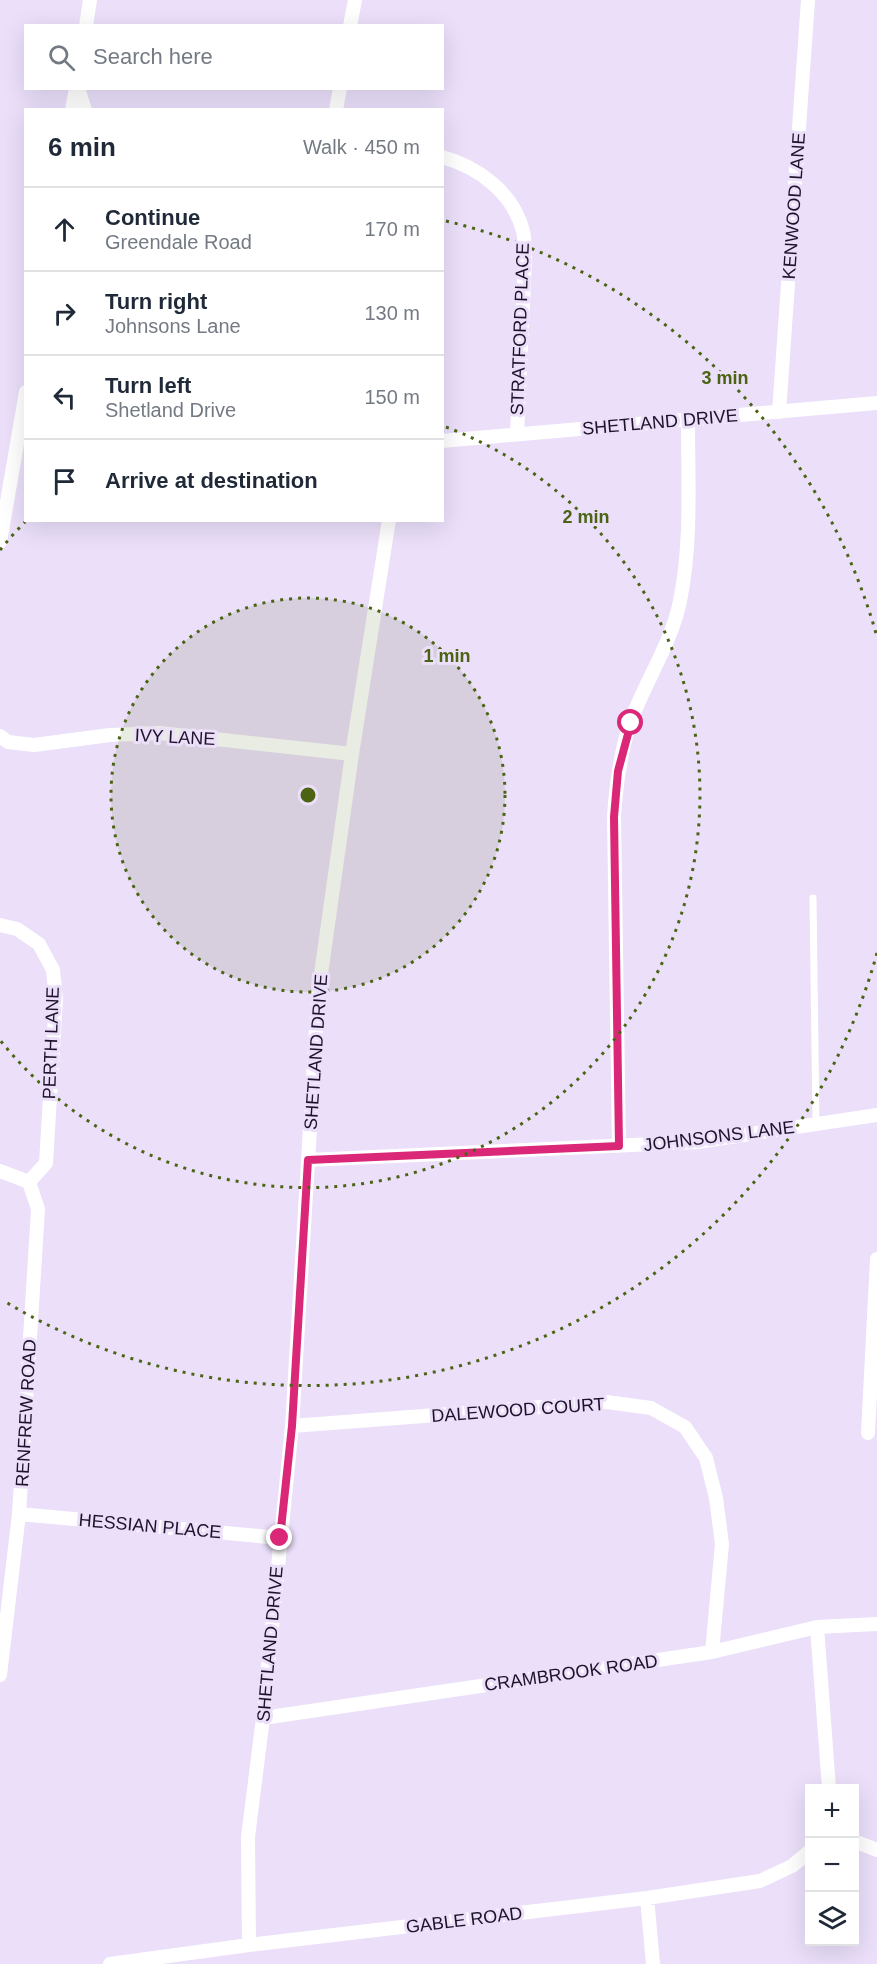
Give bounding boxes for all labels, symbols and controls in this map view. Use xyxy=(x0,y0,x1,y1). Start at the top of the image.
search box xyxy=(24,24,444,90)
icon: search xyxy=(45,41,78,74)
text: Search here xyxy=(93,44,213,69)
text: 6 min xyxy=(48,132,116,162)
street label: KENWOOD LANE xyxy=(779,132,809,280)
text: Walk · 450 m xyxy=(303,136,420,158)
text: Continue xyxy=(105,205,200,230)
icon: ahead xyxy=(48,213,81,246)
text: 170 m xyxy=(364,218,420,240)
text: Greendale Road xyxy=(105,231,252,253)
street label: STRATFORD PLACE xyxy=(507,242,533,416)
text: Turn right xyxy=(105,289,207,314)
icon: right xyxy=(48,297,81,330)
text: 130 m xyxy=(364,302,420,324)
text: Johnsons Lane xyxy=(105,315,241,337)
text: 3 min xyxy=(701,368,749,388)
text: Turn left xyxy=(105,373,191,398)
icon: left xyxy=(48,381,81,414)
text: 150 m xyxy=(364,386,420,408)
text: Shetland Drive xyxy=(105,399,236,421)
street label: SHETLAND DRIVE xyxy=(581,405,739,439)
icon: arrive xyxy=(48,465,81,498)
text: Arrive at destination xyxy=(105,468,318,493)
text: 2 min xyxy=(562,507,610,527)
text: 1 min xyxy=(423,646,471,666)
route start xyxy=(617,709,643,735)
street label: IVY LANE xyxy=(134,725,216,749)
centre of rings xyxy=(298,785,318,805)
street label: SHETLAND DRIVE xyxy=(301,973,331,1131)
street label: PERTH LANE xyxy=(39,986,63,1100)
street label: JOHNSONS LANE xyxy=(642,1117,796,1155)
street label: RENFREW ROAD xyxy=(12,1339,40,1487)
street label: DALEWOOD COURT xyxy=(431,1394,605,1426)
street label: HESSIAN PLACE xyxy=(78,1510,222,1542)
route end xyxy=(266,1524,292,1550)
street label: SHETLAND DRIVE xyxy=(253,1565,287,1723)
street label: CRAMBROOK ROAD xyxy=(483,1651,659,1695)
map controls xyxy=(805,1784,859,1946)
button: + xyxy=(805,1784,859,1838)
button: − xyxy=(805,1838,859,1892)
button: layers xyxy=(805,1892,859,1946)
street label: GABLE ROAD xyxy=(405,1903,523,1937)

